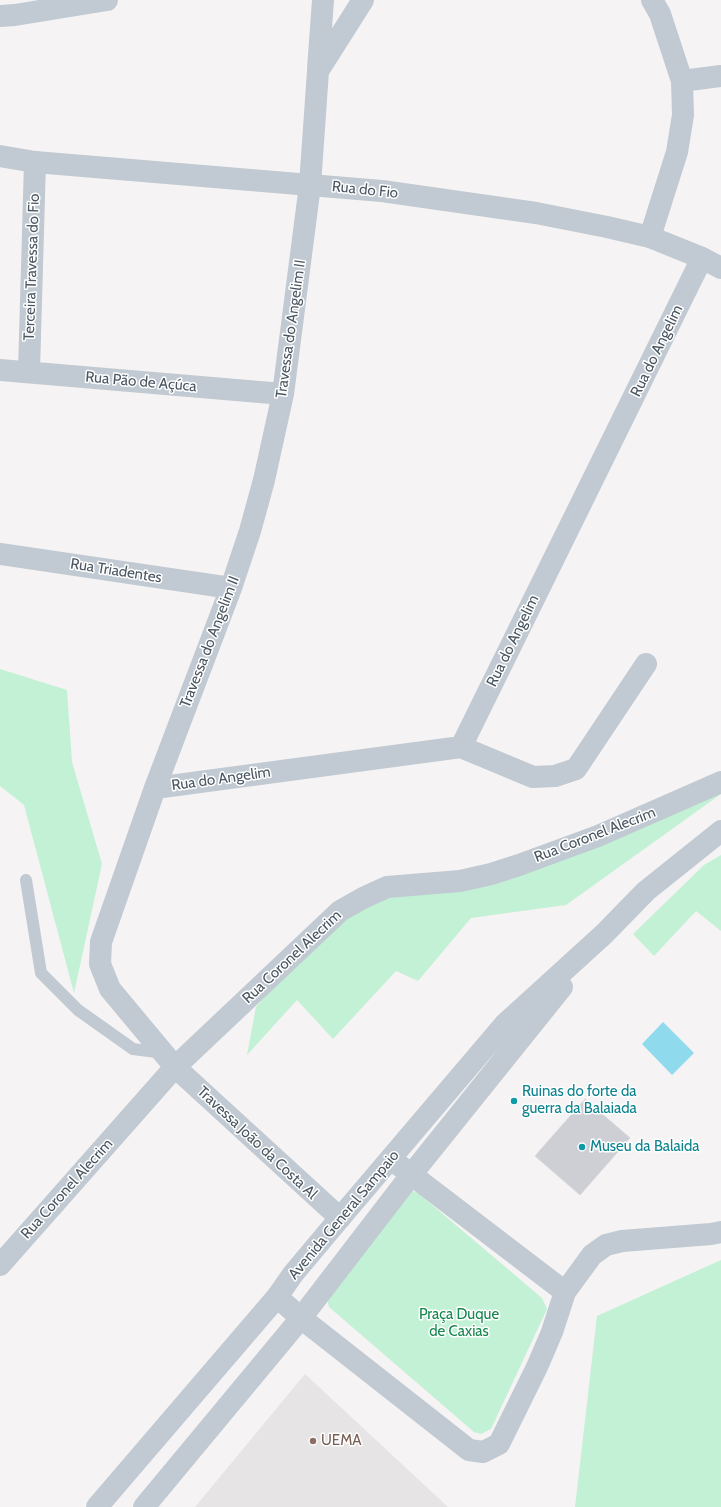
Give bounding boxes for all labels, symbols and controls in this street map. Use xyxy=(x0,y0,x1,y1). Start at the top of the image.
street label: Rua do Fio xyxy=(331,178,399,202)
street label: Terceira Travessa do Fio xyxy=(20,193,44,341)
street label: Travessa do Angelim II xyxy=(272,259,310,399)
street label: Rua do Angelim xyxy=(627,302,687,400)
street label: Rua Pão de Açúca xyxy=(85,368,197,396)
street label: Rua Triadentes xyxy=(69,555,163,587)
street label: Travessa do Angelim II xyxy=(177,574,243,710)
street label: Rua do Angelim xyxy=(483,592,543,690)
street label: Rua do Angelim xyxy=(170,763,272,795)
street label: Rua Coronel Alecrim xyxy=(532,804,658,866)
street label: Rua Coronel Alecrim xyxy=(239,907,345,1007)
street label: Travessa João da Costa Al xyxy=(193,1083,321,1203)
place label: Ruinas do forte da guerra da Balaiada xyxy=(522,1083,637,1118)
marker: Ruinas do forte da guerra da Balaiada xyxy=(509,1096,519,1106)
street label: Rua Coronel Alecrim xyxy=(17,1135,117,1243)
place label: Museu da Balaida xyxy=(590,1138,699,1156)
marker: Museu da Balaida xyxy=(577,1142,587,1152)
street label: Avenida General Sampaio xyxy=(285,1147,403,1283)
park label: Praça Duque de Caxias xyxy=(419,1306,499,1341)
place label: UEMA xyxy=(321,1432,362,1450)
marker: UEMA xyxy=(308,1436,318,1446)

